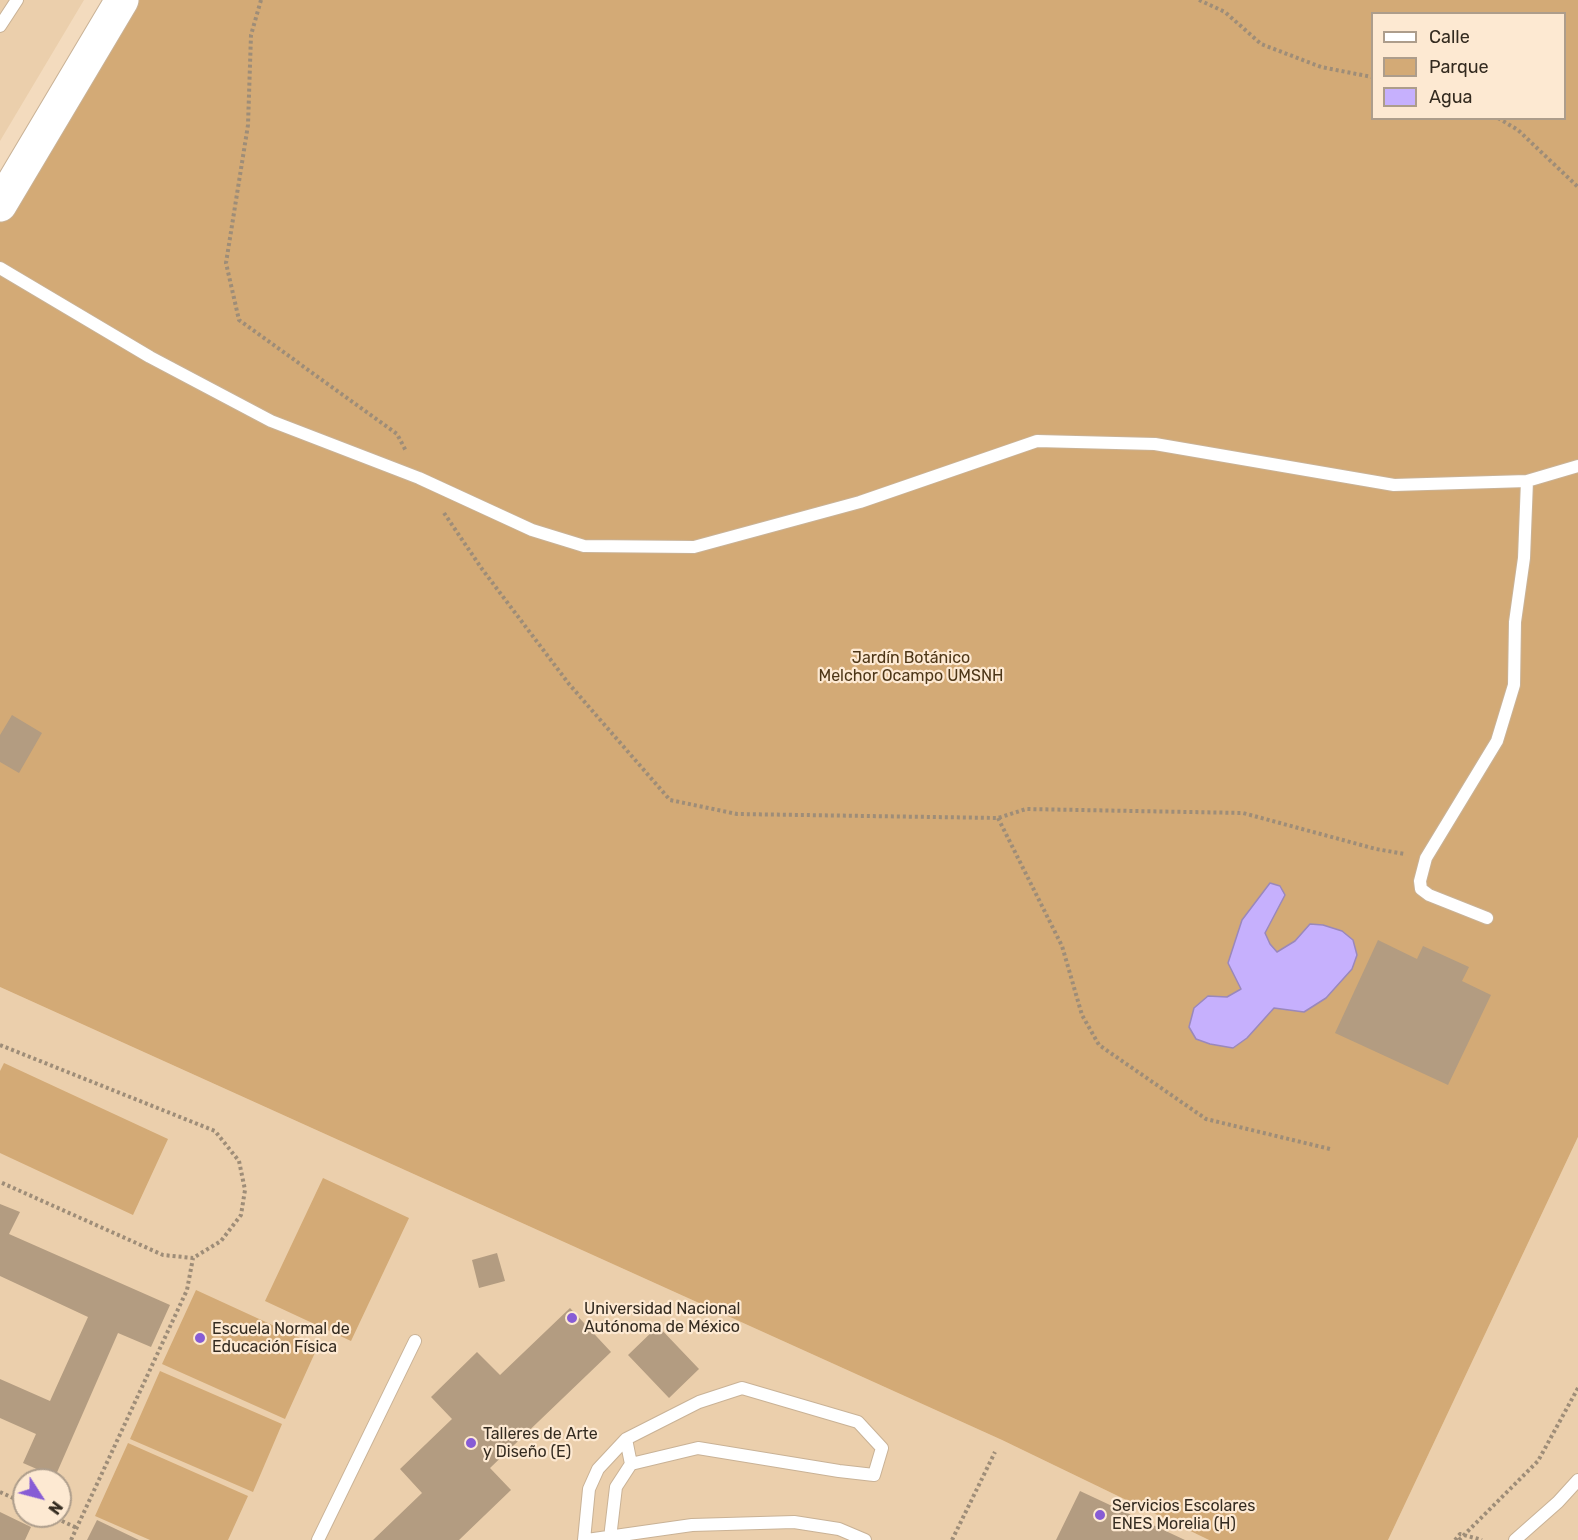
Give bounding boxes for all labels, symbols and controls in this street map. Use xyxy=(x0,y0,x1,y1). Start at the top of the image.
legend xyxy=(1371,12,1566,120)
text: Calle xyxy=(1429,26,1470,48)
text: Parque xyxy=(1429,56,1489,78)
text: Agua xyxy=(1429,86,1472,108)
park label: Jardín Botánico Melchor Ocampo UMSNH xyxy=(818,648,1004,686)
place label: Universidad Nacional Autónoma de México xyxy=(584,1299,740,1337)
marker: Universidad Nacional Autónoma de México xyxy=(565,1311,579,1325)
place label: Escuela Normal de Educación Física xyxy=(212,1319,350,1357)
marker: Escuela Normal de Educación Física xyxy=(193,1331,207,1345)
place label: Talleres de Arte y Diseño (E) xyxy=(483,1424,598,1462)
marker: Talleres de Arte y Diseño (E) xyxy=(464,1436,478,1450)
north arrow xyxy=(12,1468,72,1528)
place label: Servicios Escolares ENES Morelia (H) xyxy=(1112,1496,1255,1534)
text: N xyxy=(44,1497,66,1518)
marker: Servicios Escolares ENES Morelia (H) xyxy=(1093,1508,1107,1522)

